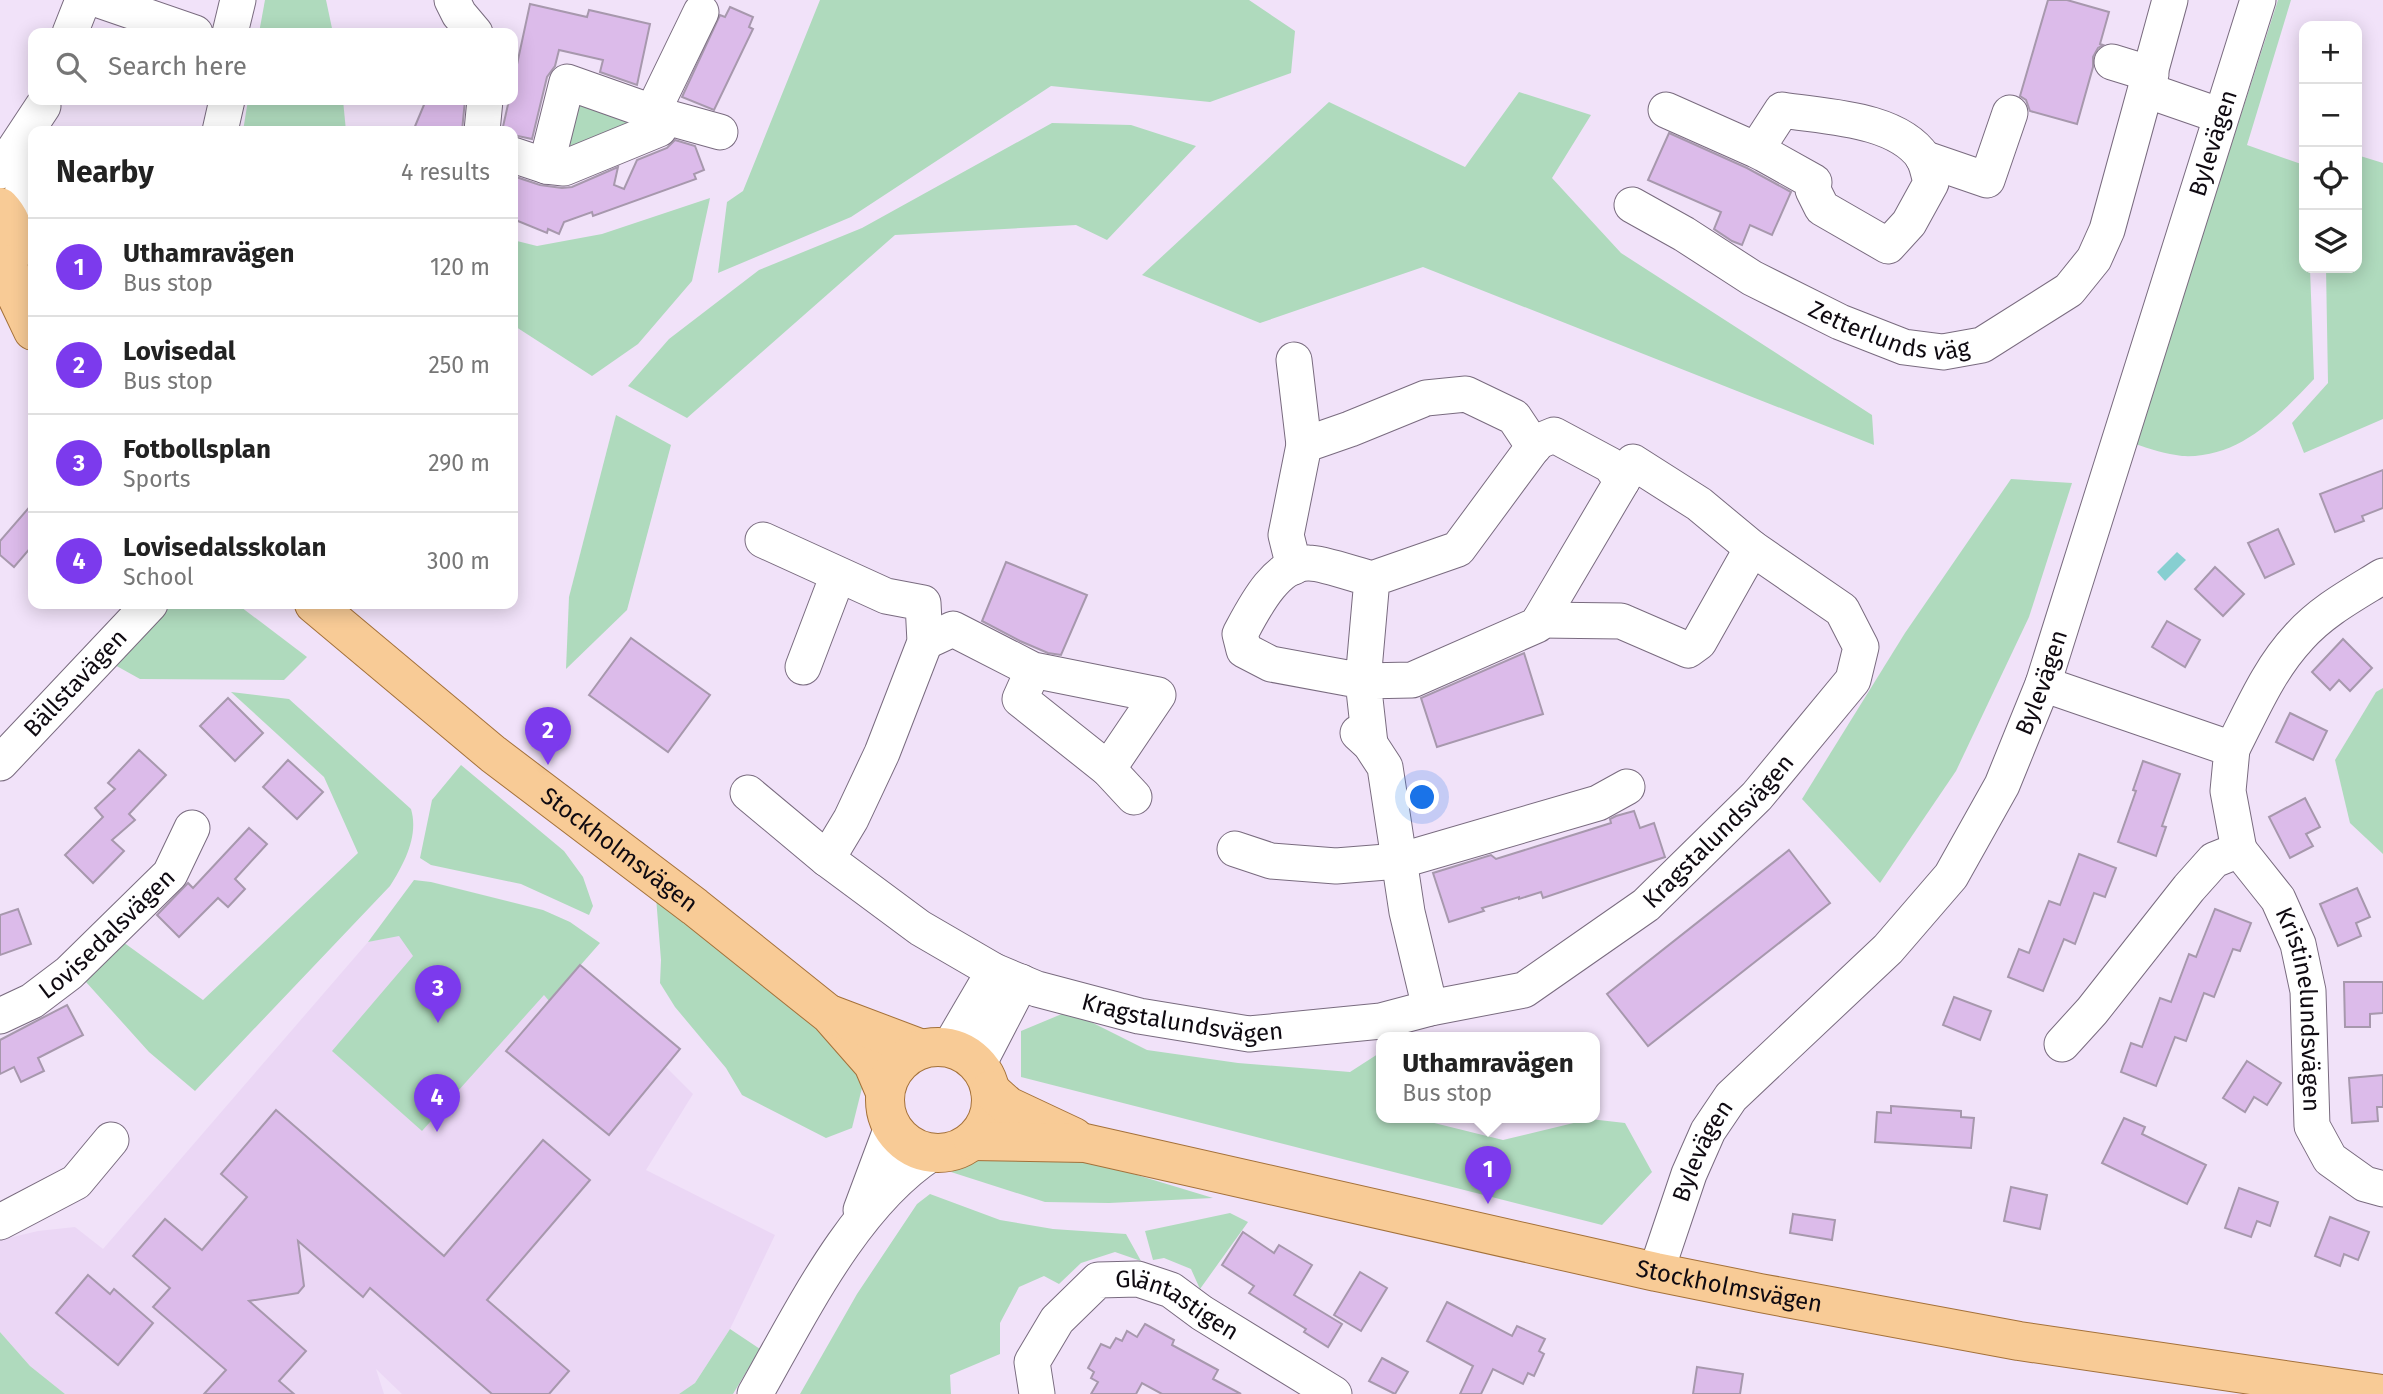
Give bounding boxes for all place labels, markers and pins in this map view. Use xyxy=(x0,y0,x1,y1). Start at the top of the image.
pin: 2 xyxy=(525,707,571,765)
pin: 3 xyxy=(415,965,461,1023)
pin: 4 xyxy=(414,1074,460,1132)
pin: 1 xyxy=(1465,1146,1511,1204)

